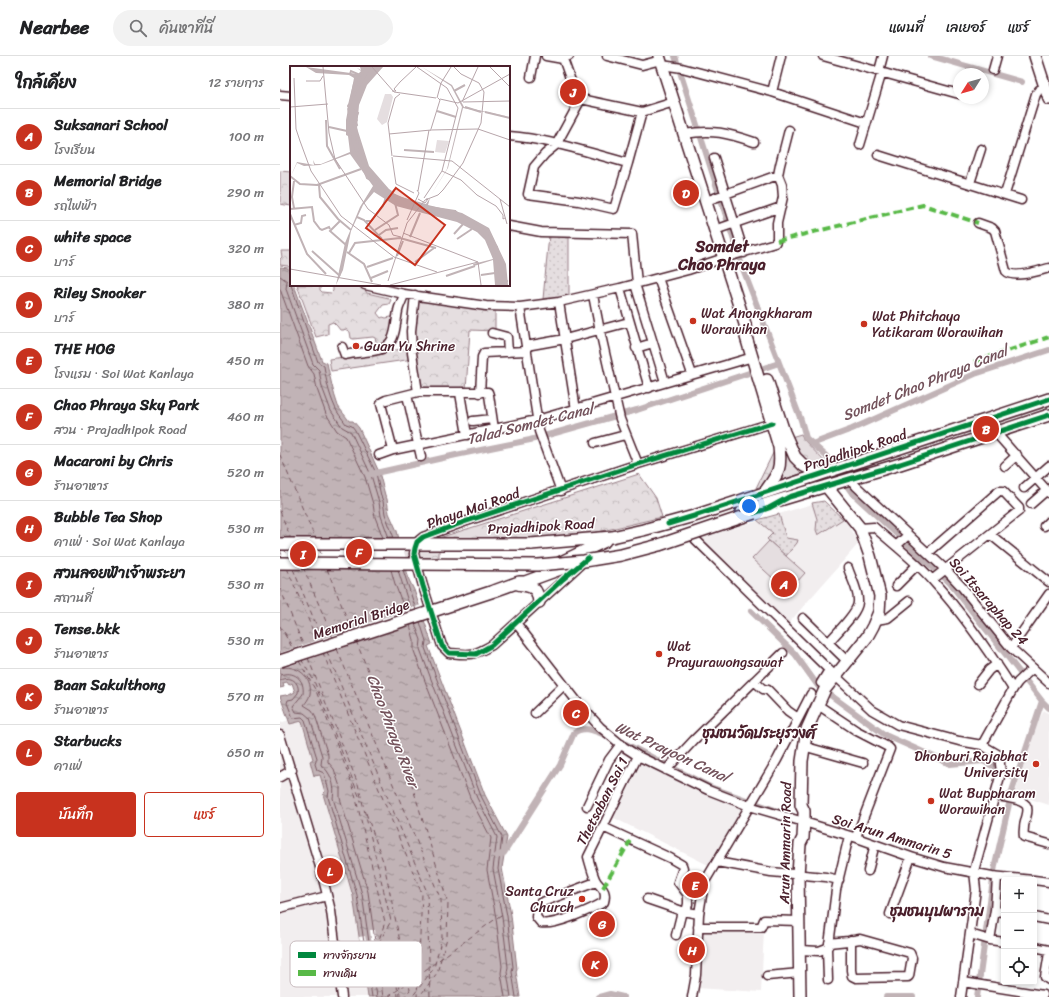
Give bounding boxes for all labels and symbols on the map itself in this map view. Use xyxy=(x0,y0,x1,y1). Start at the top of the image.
inset map xyxy=(290,66,510,286)
north arrow xyxy=(953,68,989,104)
pin: J xyxy=(560,77,586,107)
pin: D xyxy=(673,178,699,208)
district label: Somdet Chao Phraya xyxy=(677,232,766,279)
place label: Wat Anongkharam Worawihan xyxy=(701,301,813,342)
place label: Wat Phitchaya Yatikaram Worawihan xyxy=(872,304,1003,345)
marker: Wat Anongkharam Worawihan xyxy=(688,316,698,326)
marker: Wat Phitchaya Yatikaram Worawihan xyxy=(859,319,869,329)
place label: Guan Yu Shrine xyxy=(364,334,455,359)
water label: Somdet Chao Phraya Canal xyxy=(838,336,1015,428)
marker: Guan Yu Shrine xyxy=(351,341,361,351)
water label: Talad Somdet Canal xyxy=(464,395,600,452)
pin: B xyxy=(973,414,999,444)
street label: Prajadhipok Road xyxy=(800,422,911,479)
street label: Phaya Mai Road xyxy=(423,480,525,536)
your location xyxy=(739,496,759,516)
street label: Prajadhipok Road xyxy=(487,511,597,542)
pin: F xyxy=(346,537,372,567)
pin: I xyxy=(290,539,316,569)
street label: Soi Itsaraphap 24 xyxy=(943,551,1035,652)
pin: A xyxy=(771,569,797,599)
street label: Memorial Bridge xyxy=(310,592,413,647)
place label: Wat Prayurawongsawat xyxy=(667,634,784,675)
marker: Wat Prayurawongsawat xyxy=(654,649,664,659)
water label: Chao Phraya River xyxy=(359,671,428,794)
pin: C xyxy=(563,698,589,728)
water label: Wat Prayoon Canal xyxy=(611,714,737,791)
district label: ชุมชนวัดประยุรวงศ์ xyxy=(702,720,819,746)
place label: Dhonburi Rajabhat University xyxy=(914,744,1029,785)
street label: Thetsaban Sai 1 xyxy=(569,753,635,850)
marker: Dhonburi Rajabhat University xyxy=(1031,759,1041,769)
street label: Arun Ammarin Road xyxy=(772,780,799,905)
place label: Wat Buppharam Worawihan xyxy=(939,781,1036,822)
marker: Wat Buppharam Worawihan xyxy=(926,796,936,806)
street label: Soi Arun Ammarin 5 xyxy=(829,806,955,867)
pin: L xyxy=(317,856,343,886)
pin: E xyxy=(682,870,708,900)
place label: Santa Cruz Church xyxy=(505,879,574,920)
marker: Santa Cruz Church xyxy=(577,894,587,904)
district label: ชุมชนบุปผาราม xyxy=(890,898,985,924)
pin: G xyxy=(589,909,615,939)
pin: H xyxy=(679,935,705,965)
legend xyxy=(290,941,422,987)
text: ทางจักรยาน xyxy=(323,946,377,965)
pin: K xyxy=(582,949,608,979)
text: ทางเดิน xyxy=(323,964,357,983)

